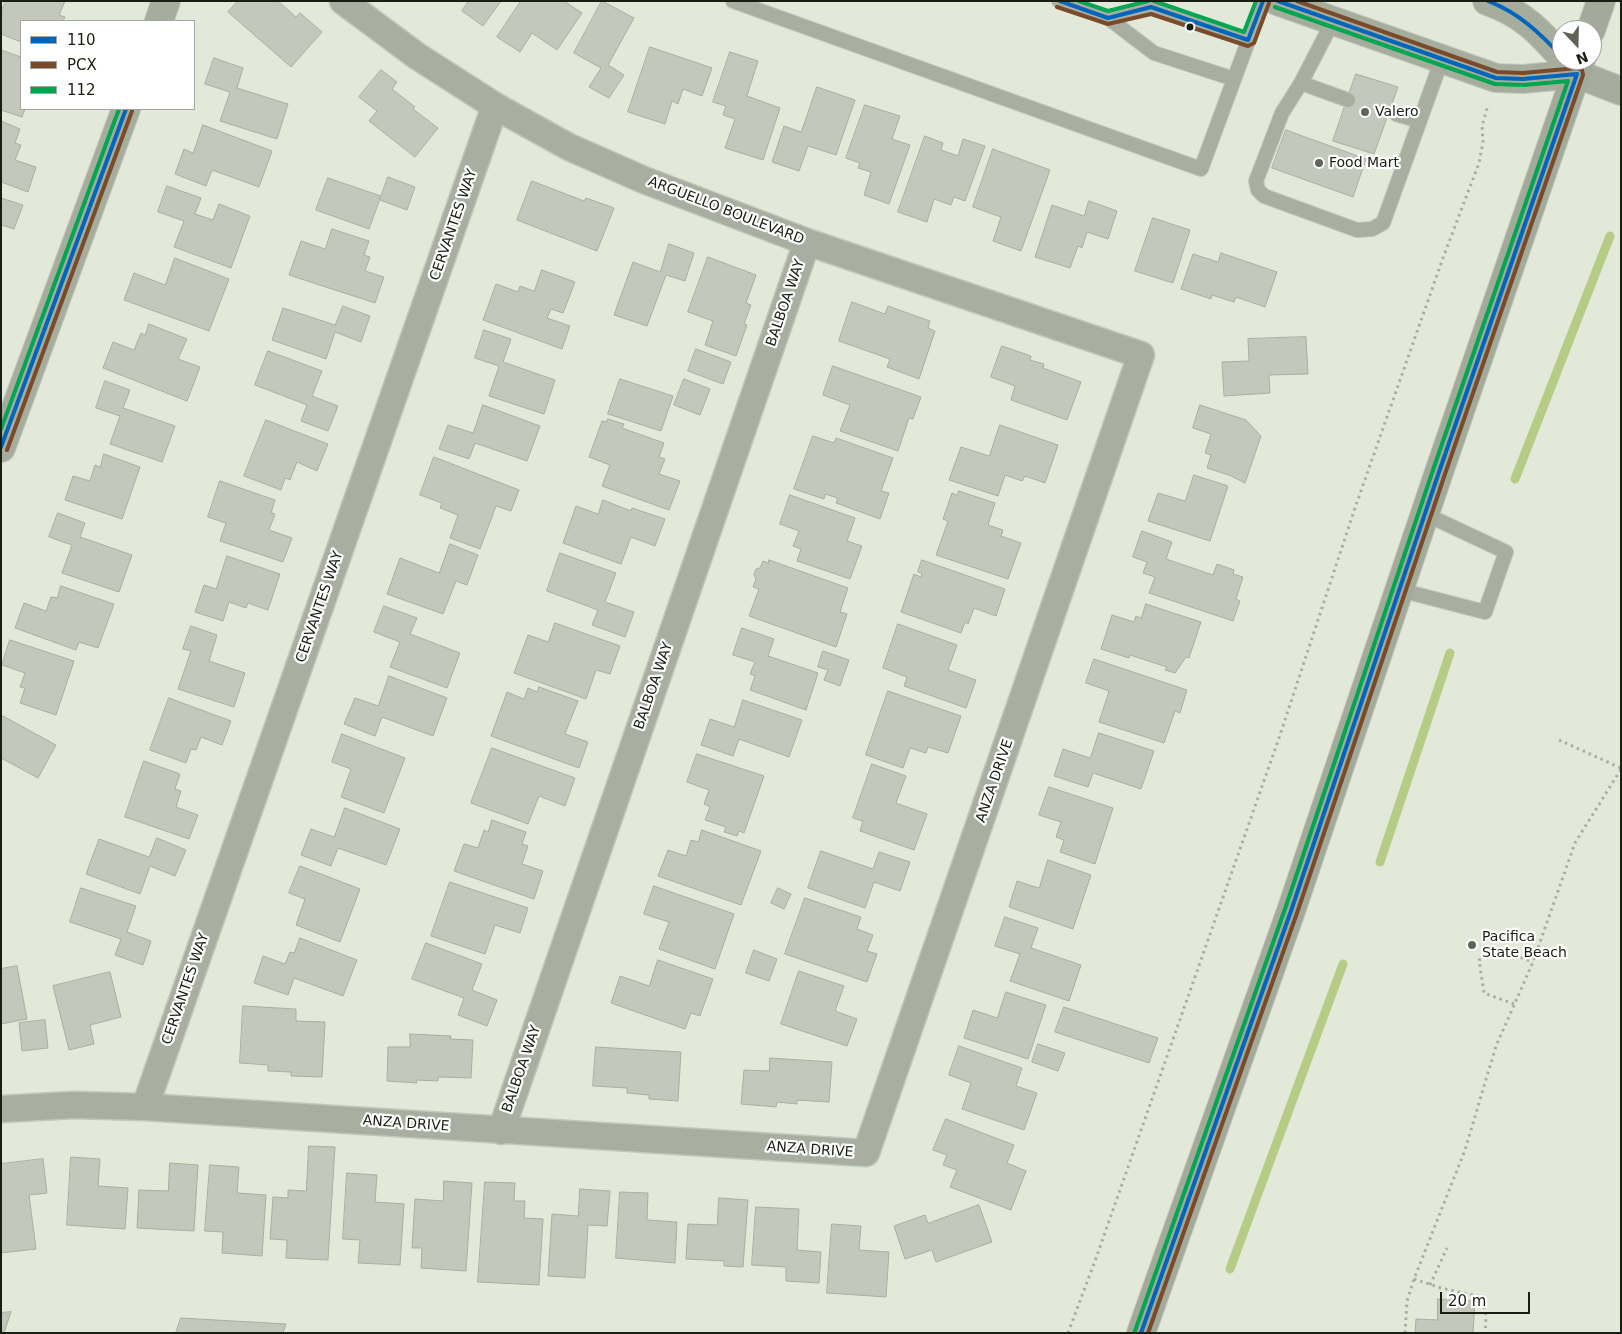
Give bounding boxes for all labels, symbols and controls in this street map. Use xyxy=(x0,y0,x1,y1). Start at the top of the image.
legend xyxy=(20,20,195,110)
north arrow xyxy=(1552,20,1602,70)
unlabelled marker xyxy=(1185,22,1195,32)
text: 110 xyxy=(67,31,96,49)
text: N xyxy=(1574,49,1590,68)
text: PCX xyxy=(67,56,97,74)
text: 112 xyxy=(67,81,96,99)
place label: Valero xyxy=(1375,104,1419,120)
marker: Valero xyxy=(1359,106,1371,118)
place label: Food Mart xyxy=(1329,155,1399,171)
marker: Food Mart xyxy=(1313,157,1325,169)
street label: CERVANTES WAY xyxy=(427,167,481,283)
street label: ARGUELLO BOULEVARD xyxy=(646,173,806,249)
street label: BALBOA WAY xyxy=(763,257,809,349)
street label: CERVANTES WAY xyxy=(293,549,347,665)
street label: BALBOA WAY xyxy=(631,640,677,732)
street label: ANZA DRIVE xyxy=(973,737,1017,825)
place label: Pacifica State Beach xyxy=(1482,929,1567,962)
street label: CERVANTES WAY xyxy=(159,931,213,1047)
marker: Pacifica State Beach xyxy=(1466,939,1478,951)
street label: BALBOA WAY xyxy=(499,1023,545,1115)
street label: ANZA DRIVE xyxy=(362,1113,450,1135)
street label: ANZA DRIVE xyxy=(766,1139,854,1161)
scale bar xyxy=(1442,1282,1532,1314)
text: 20 m xyxy=(1448,1292,1486,1310)

